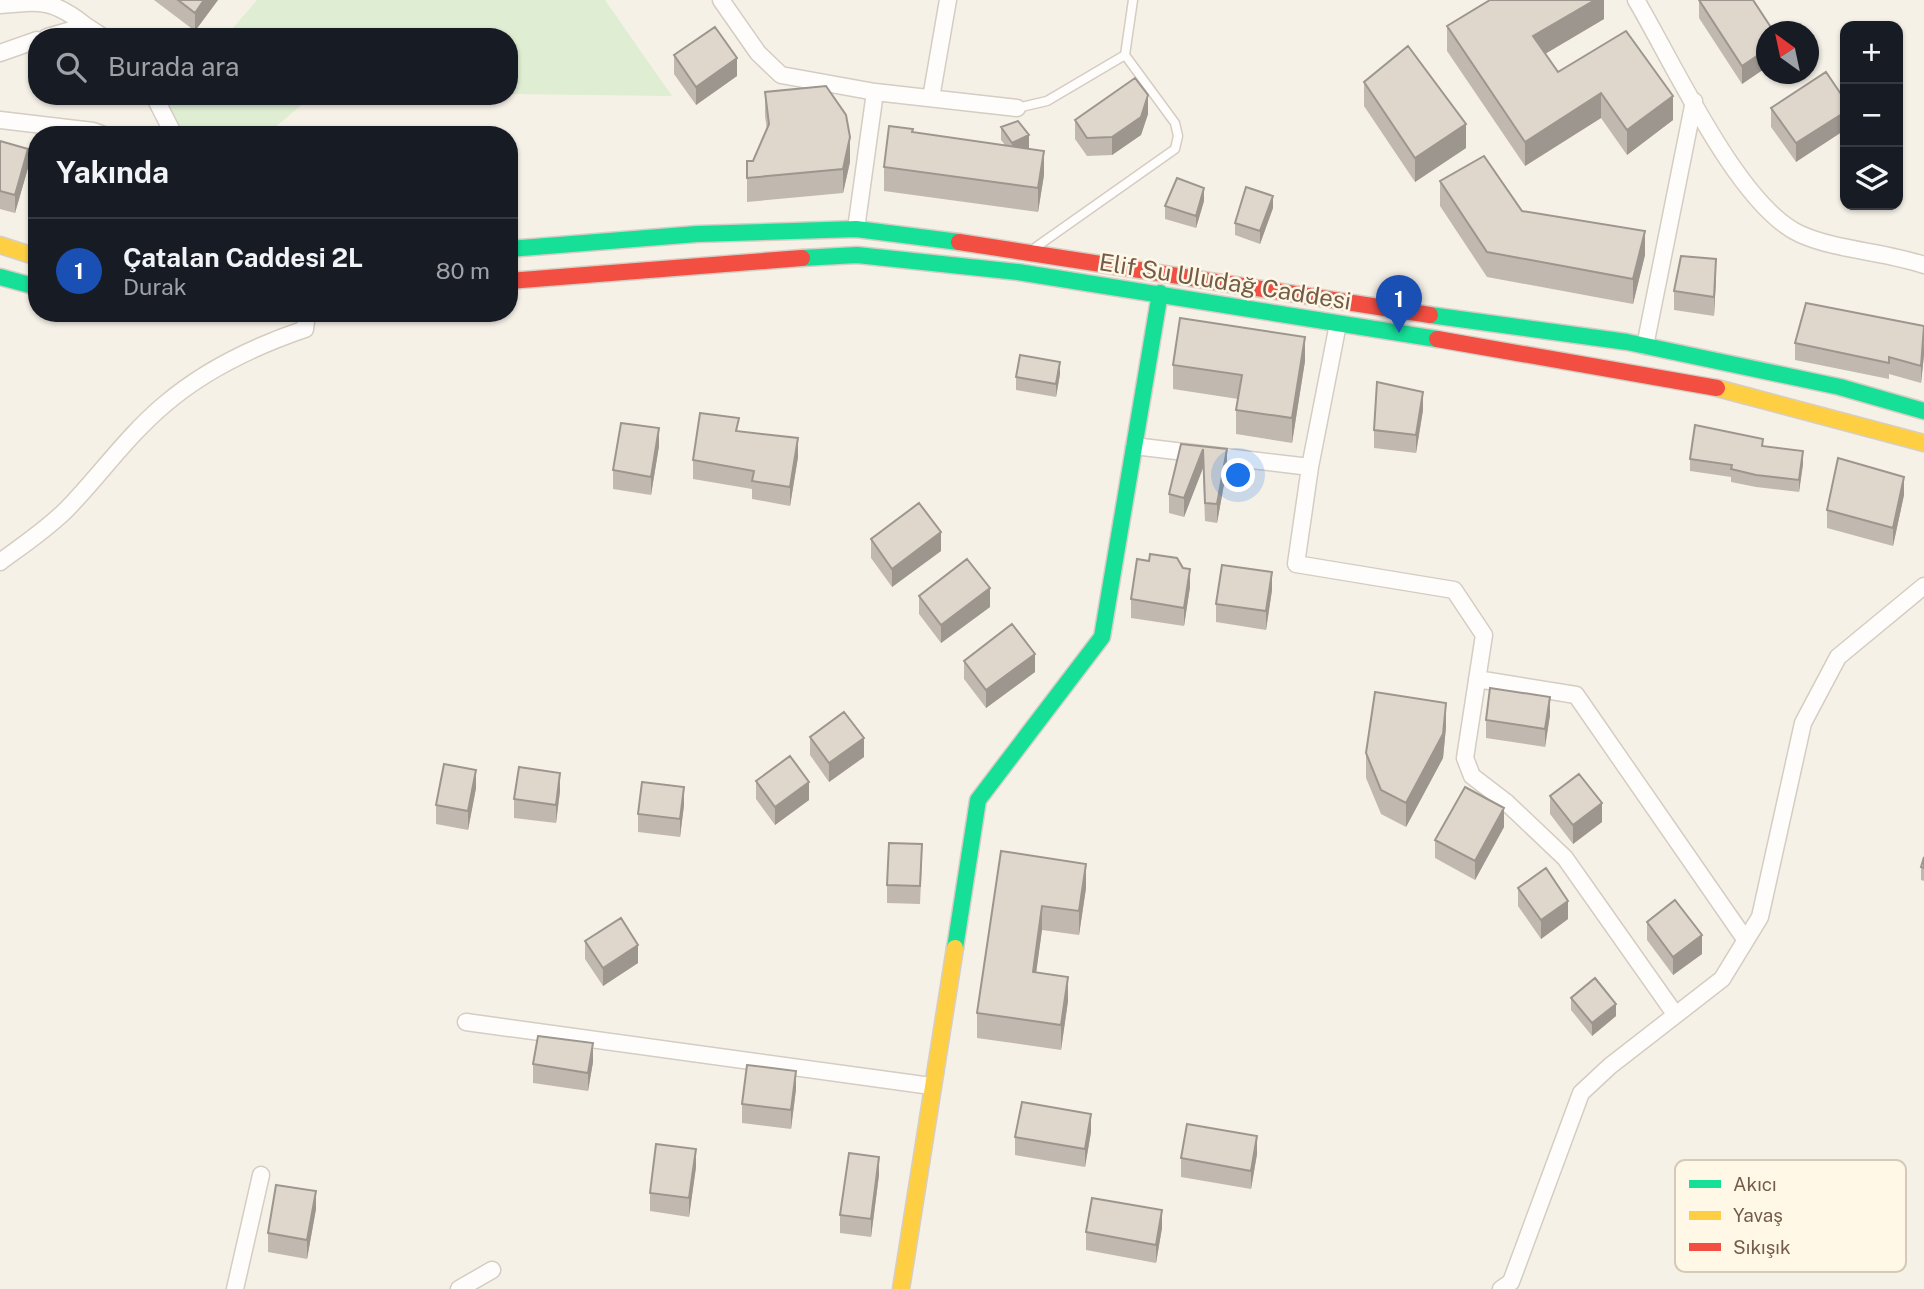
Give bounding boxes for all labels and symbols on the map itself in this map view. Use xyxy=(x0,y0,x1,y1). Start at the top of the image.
north arrow xyxy=(1756,21,1819,84)
street label: Elif Su Uludağ Caddesi xyxy=(1097,247,1353,315)
pin: 1 xyxy=(1376,275,1422,333)
your location xyxy=(1221,458,1255,492)
legend xyxy=(1675,1160,1906,1272)
text: Akıcı xyxy=(1733,1173,1777,1195)
text: Yavaş xyxy=(1733,1204,1783,1226)
text: Sıkışık xyxy=(1733,1236,1791,1258)

